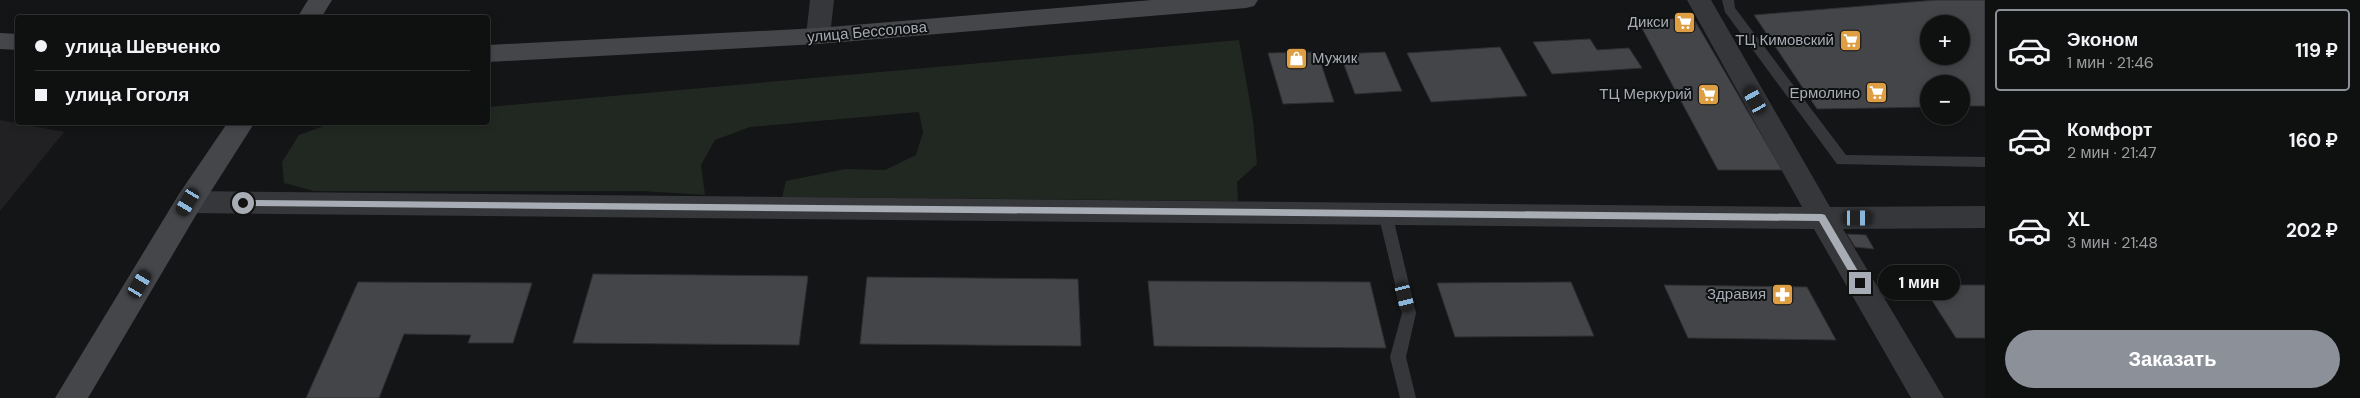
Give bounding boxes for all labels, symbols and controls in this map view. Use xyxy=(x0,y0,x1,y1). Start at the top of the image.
supermarket icon: Дикси xyxy=(1673,10,1697,34)
place label: Дикси xyxy=(1628,12,1669,32)
map controls xyxy=(1920,15,1970,125)
button: + xyxy=(1920,15,1970,65)
street label: улица Бессолова xyxy=(806,17,928,47)
text: Эконом xyxy=(2067,27,2138,52)
supermarket icon: ТЦ Кимовский xyxy=(1838,28,1862,52)
icon: car xyxy=(2007,28,2052,73)
place label: ТЦ Кимовский xyxy=(1735,30,1834,50)
text: улица Шевченко xyxy=(65,34,221,59)
text: 119 ₽ xyxy=(2295,38,2338,63)
shop icon: Мужик xyxy=(1284,46,1308,70)
place label: Мужик xyxy=(1312,48,1358,68)
text: 1 мин · 21:46 xyxy=(2067,52,2154,73)
button: − xyxy=(1920,75,1970,125)
supermarket icon: Ермолино xyxy=(1864,81,1888,105)
text: улица Гоголя xyxy=(65,82,189,107)
supermarket icon: ТЦ Меркурий xyxy=(1696,82,1720,106)
car xyxy=(1741,83,1768,117)
place label: Ермолино xyxy=(1790,83,1860,103)
place label: ТЦ Меркурий xyxy=(1599,84,1692,104)
text: Комфорт xyxy=(2067,117,2152,142)
icon: car xyxy=(2007,118,2052,163)
text: 160 ₽ xyxy=(2289,128,2338,153)
text: 2 мин · 21:47 xyxy=(2067,142,2157,163)
car xyxy=(173,185,202,219)
route start xyxy=(232,192,254,214)
text: XL xyxy=(2067,207,2090,232)
icon: car xyxy=(2007,208,2052,253)
car xyxy=(1843,211,1873,226)
text: 202 ₽ xyxy=(2286,218,2338,243)
text: 3 мин · 21:48 xyxy=(2067,232,2158,253)
callout: 1 мин xyxy=(1878,266,1960,300)
car xyxy=(125,267,154,301)
route end xyxy=(1849,272,1871,294)
text: 1 мин xyxy=(1899,272,1939,293)
car xyxy=(1394,281,1415,313)
pharmacy icon: Здравия xyxy=(1770,282,1794,306)
place label: Здравия xyxy=(1707,284,1766,304)
button: Заказать xyxy=(2005,330,2340,388)

